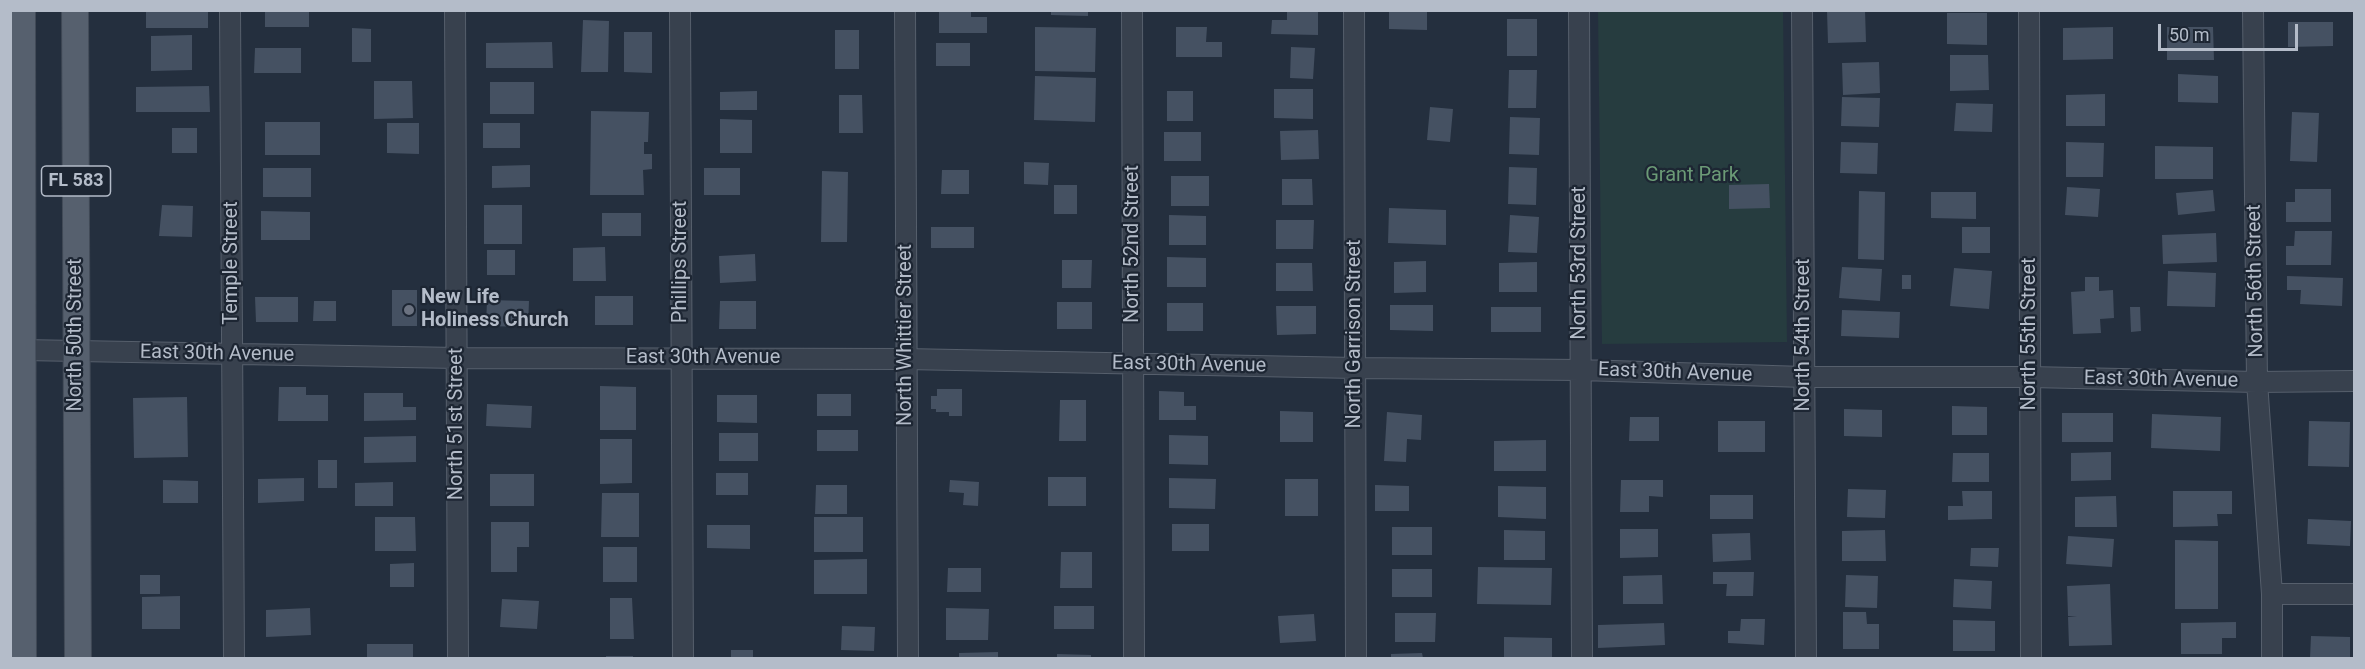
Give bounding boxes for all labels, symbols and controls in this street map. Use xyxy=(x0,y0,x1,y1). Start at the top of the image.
scale bar xyxy=(2161,12,2300,50)
text: 50 m xyxy=(2169,24,2209,45)
park label: Grant Park xyxy=(1645,164,1739,188)
street label: North 52nd Street xyxy=(1121,165,1145,323)
road number: FL 583 xyxy=(42,166,110,196)
street label: North 53rd Street xyxy=(1568,186,1592,340)
street label: Temple Street xyxy=(220,201,244,325)
street label: Phillips Street xyxy=(669,201,693,323)
street label: North 56th Street xyxy=(2243,204,2269,358)
street label: North Garrison Street xyxy=(1343,240,1367,428)
street label: North Whittier Street xyxy=(894,244,918,426)
street label: North 55th Street xyxy=(2018,257,2042,411)
street label: North 50th Street xyxy=(64,258,88,412)
street label: North 54th Street xyxy=(1792,258,1816,412)
place label: New Life Holiness Church xyxy=(421,286,569,333)
marker: New Life Holiness Church xyxy=(402,303,416,317)
street label: East 30th Avenue xyxy=(140,341,294,367)
street label: East 30th Avenue xyxy=(626,346,780,370)
street label: North 51st Street xyxy=(445,348,469,500)
street label: East 30th Avenue xyxy=(1112,352,1266,378)
street label: East 30th Avenue xyxy=(1597,358,1753,388)
street label: East 30th Avenue xyxy=(2084,367,2238,393)

